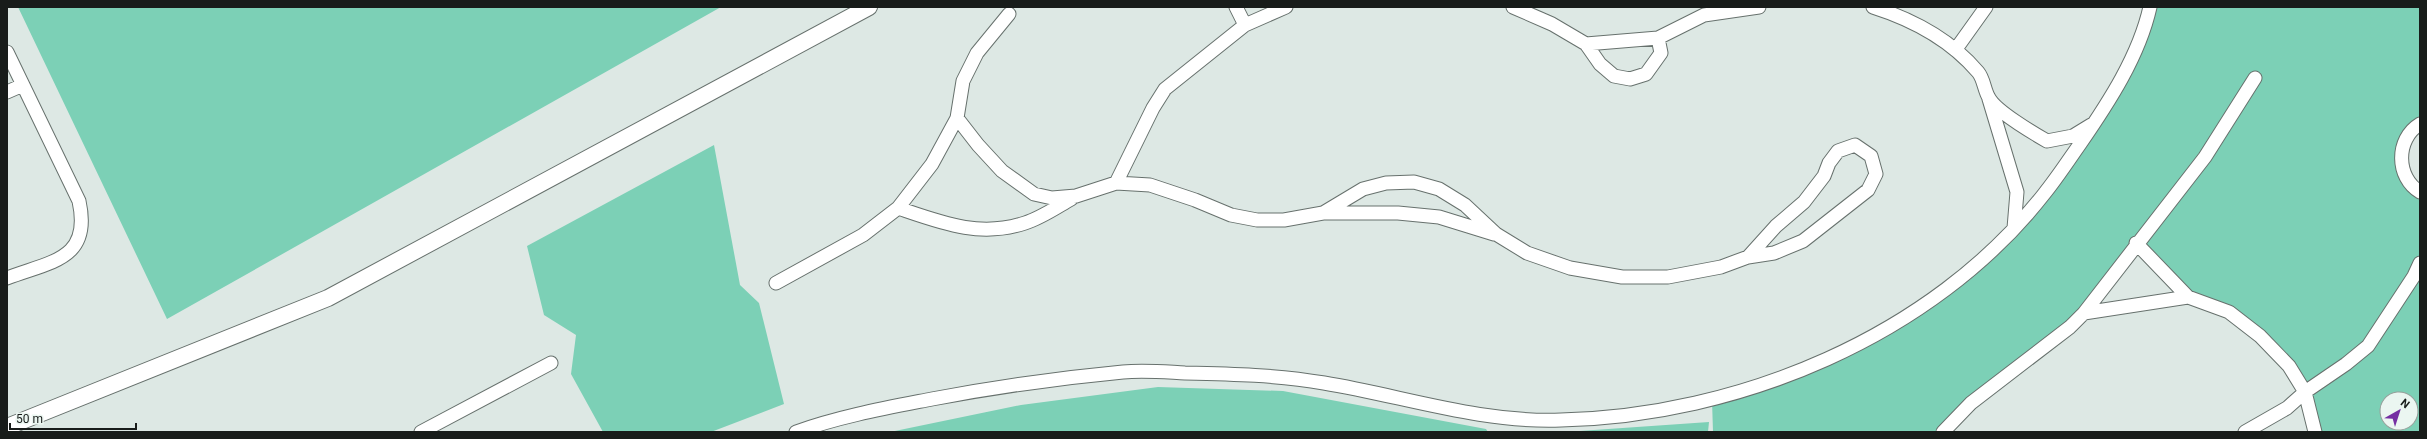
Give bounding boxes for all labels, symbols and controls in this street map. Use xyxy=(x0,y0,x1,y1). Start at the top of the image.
north arrow xyxy=(2379,391,2419,431)
text: N xyxy=(2398,396,2412,411)
scale bar xyxy=(10,405,136,431)
text: 50 m xyxy=(16,412,43,426)

